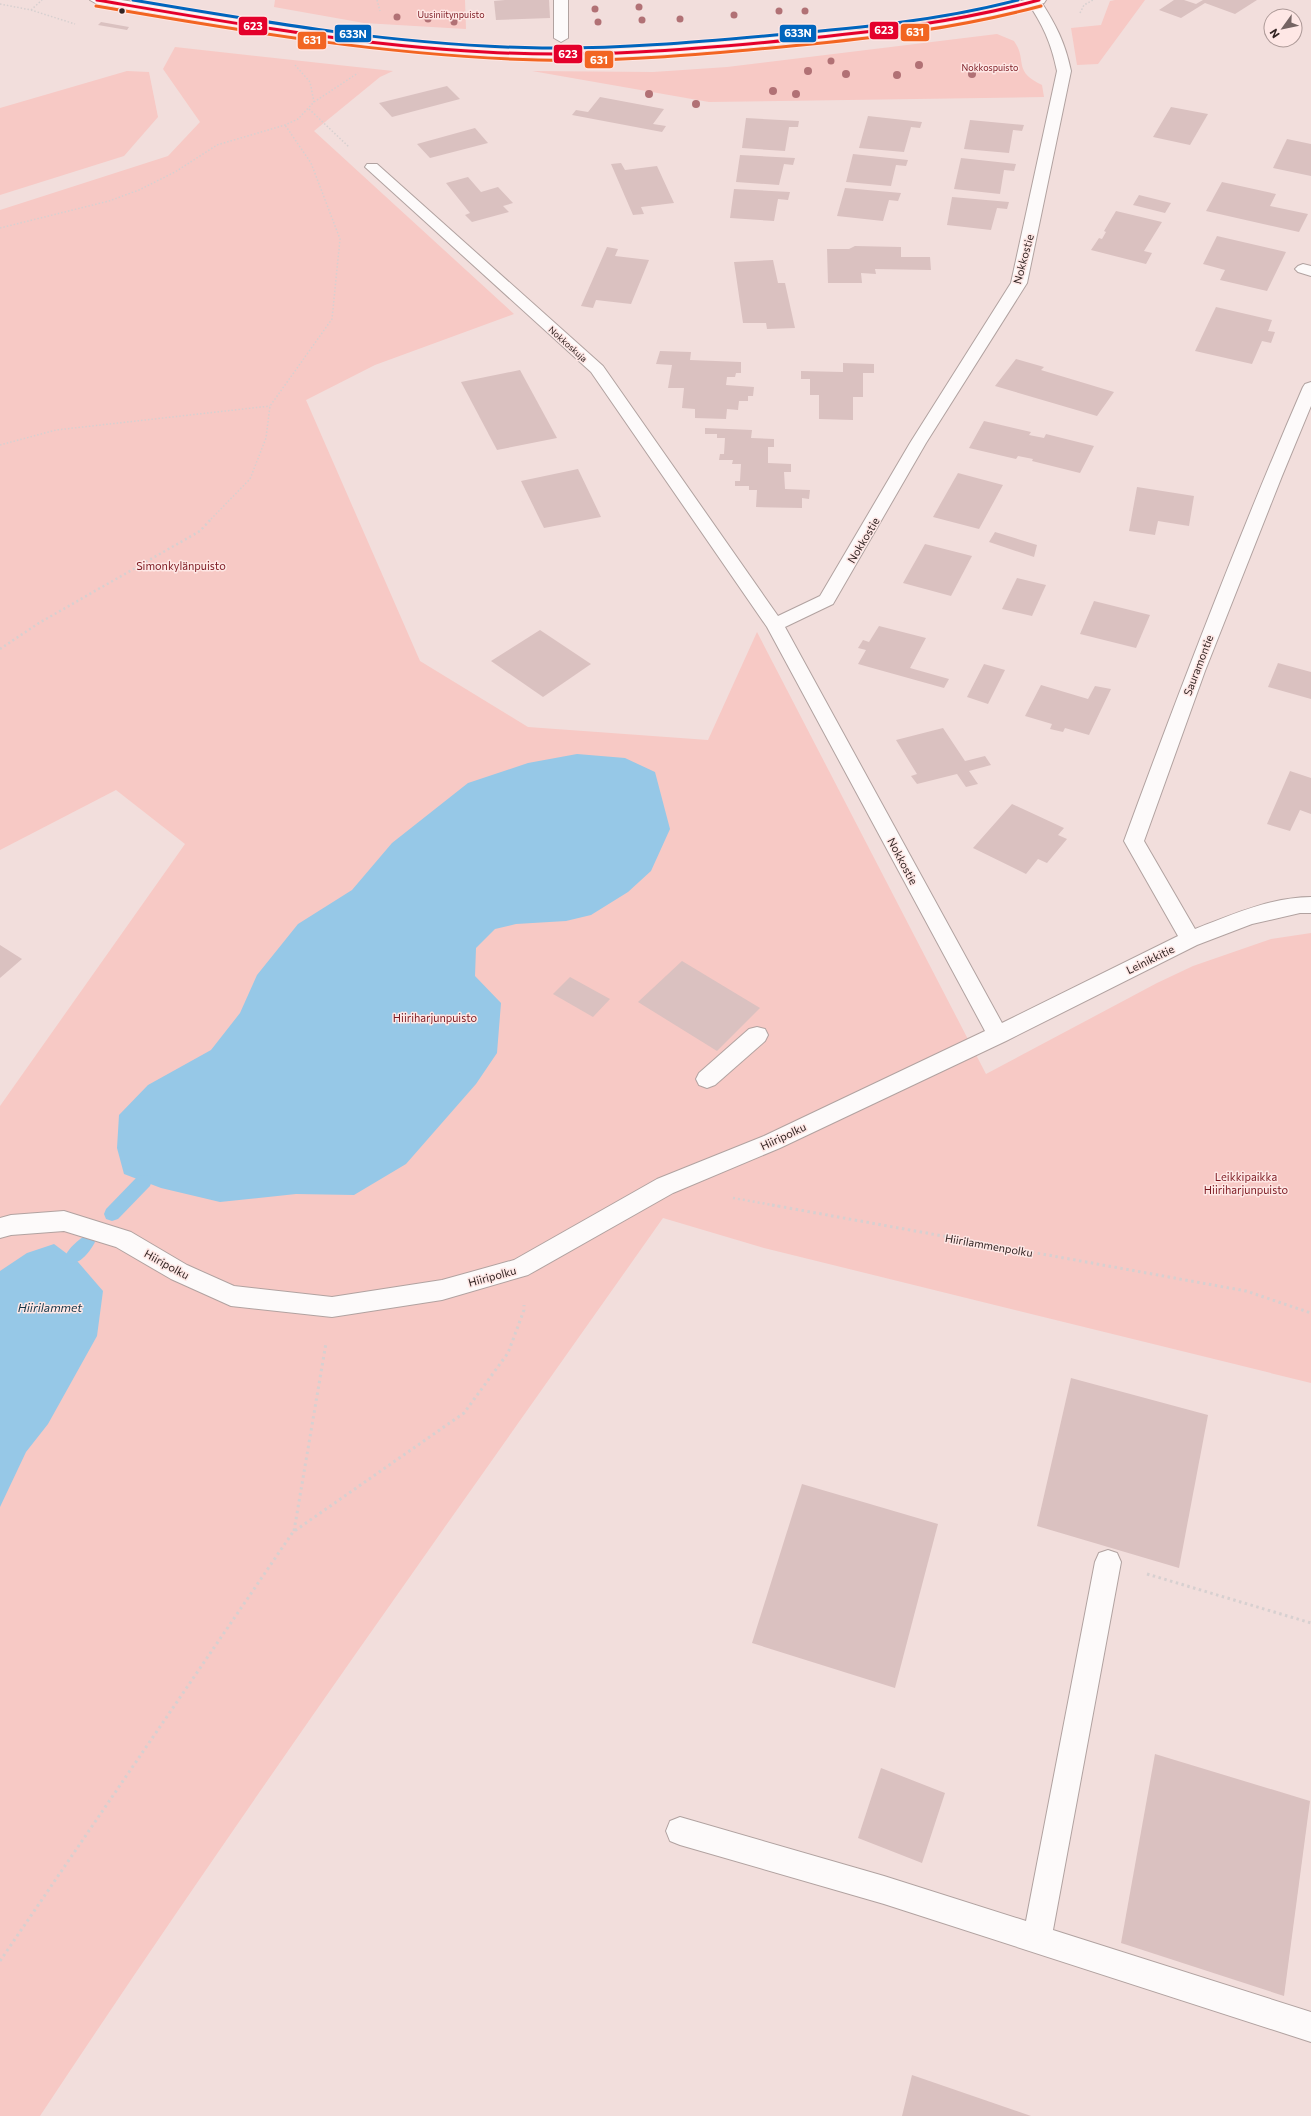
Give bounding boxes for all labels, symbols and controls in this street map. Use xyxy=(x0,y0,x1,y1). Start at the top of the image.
unlabelled marker xyxy=(117,6,127,16)
north arrow xyxy=(1263,8,1303,48)
park label: Uusiniitynpuisto xyxy=(417,9,485,20)
line badge: 623 xyxy=(238,16,268,36)
text: 623 xyxy=(243,19,263,32)
line badge: 623 xyxy=(869,21,899,40)
text: 623 xyxy=(874,23,894,36)
line badge: 631 xyxy=(900,23,930,42)
line badge: 633N xyxy=(334,24,372,43)
line badge: 633N xyxy=(779,24,817,43)
text: 631 xyxy=(906,25,924,38)
text: 633N xyxy=(784,26,812,39)
text: 633N xyxy=(339,27,367,40)
text: N xyxy=(1266,27,1282,41)
line badge: 631 xyxy=(297,31,327,50)
text: 631 xyxy=(303,33,321,46)
line badge: 623 xyxy=(553,44,583,64)
text: 623 xyxy=(558,47,578,60)
line badge: 631 xyxy=(584,50,614,69)
text: 631 xyxy=(590,53,608,66)
park label: Nokkospuisto xyxy=(962,62,1018,73)
street label: Nokkostie xyxy=(1010,232,1036,285)
street label: Nokkoskuja xyxy=(546,324,590,364)
street label: Nokkostie xyxy=(844,515,882,565)
park label: Simonkylänpuisto xyxy=(136,559,226,572)
street label: Sauramontie xyxy=(1180,633,1216,697)
street label: Nokkostie xyxy=(885,835,921,887)
street label: Leinikkitie xyxy=(1124,942,1176,976)
park label: Hiiriharjunpuisto xyxy=(393,1011,478,1024)
street label: Hiiripolku xyxy=(758,1120,808,1152)
park label: Leikkipaikka Hiiriharjunpuisto xyxy=(1204,1170,1289,1196)
street label: Hiirilammenpolku xyxy=(944,1231,1034,1259)
street label: Hiiripolku xyxy=(142,1246,192,1282)
street label: Hiiripolku xyxy=(467,1263,517,1289)
water label: Hiirilammet xyxy=(18,1300,83,1314)

